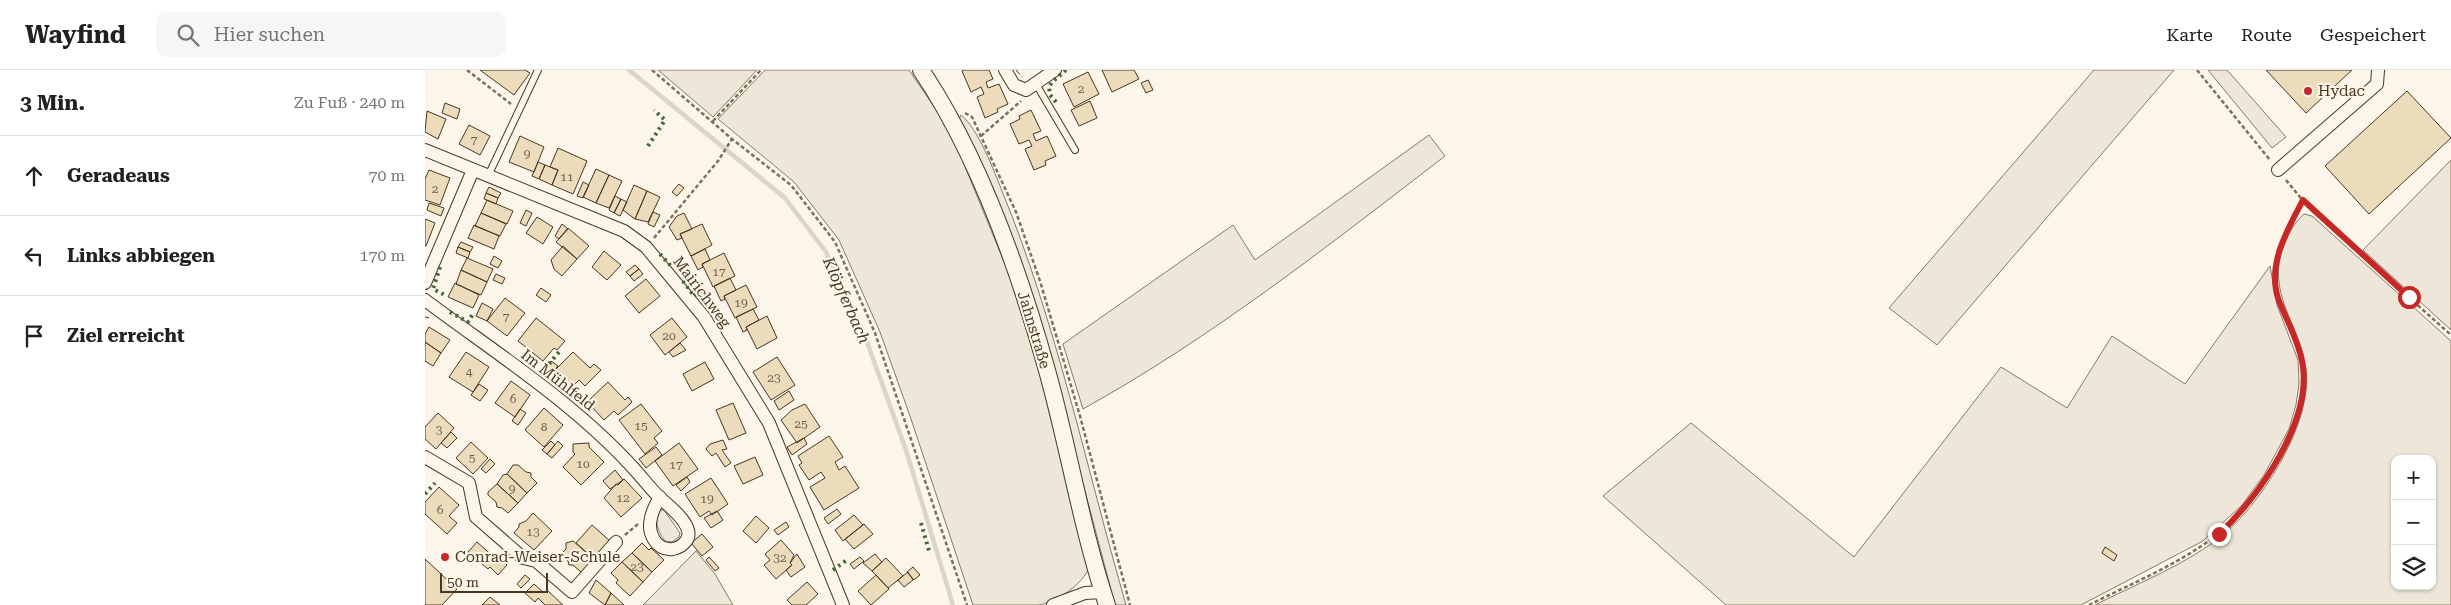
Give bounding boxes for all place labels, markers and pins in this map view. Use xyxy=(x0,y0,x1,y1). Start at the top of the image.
place label: Hydac xyxy=(2318,82,2365,100)
marker: Hydac xyxy=(2302,85,2314,97)
place label: Conrad-Weiser-Schule xyxy=(455,548,620,566)
marker: Conrad-Weiser-Schule xyxy=(439,551,451,563)

